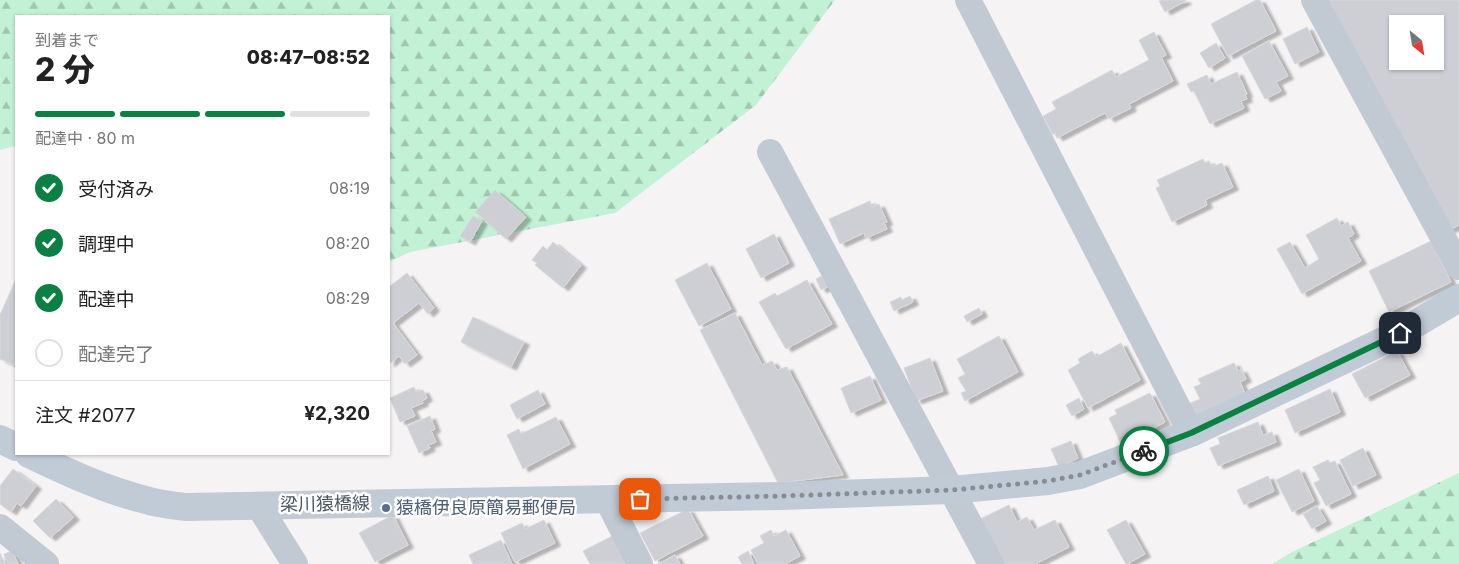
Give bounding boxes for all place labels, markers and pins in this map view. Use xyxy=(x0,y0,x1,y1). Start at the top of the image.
pin xyxy=(1379,312,1421,354)
pin xyxy=(619,478,661,520)
place label: 猿橋伊良原簡易郵便局 xyxy=(396,497,576,518)
marker: 猿橋伊良原簡易郵便局 xyxy=(380,502,392,514)

